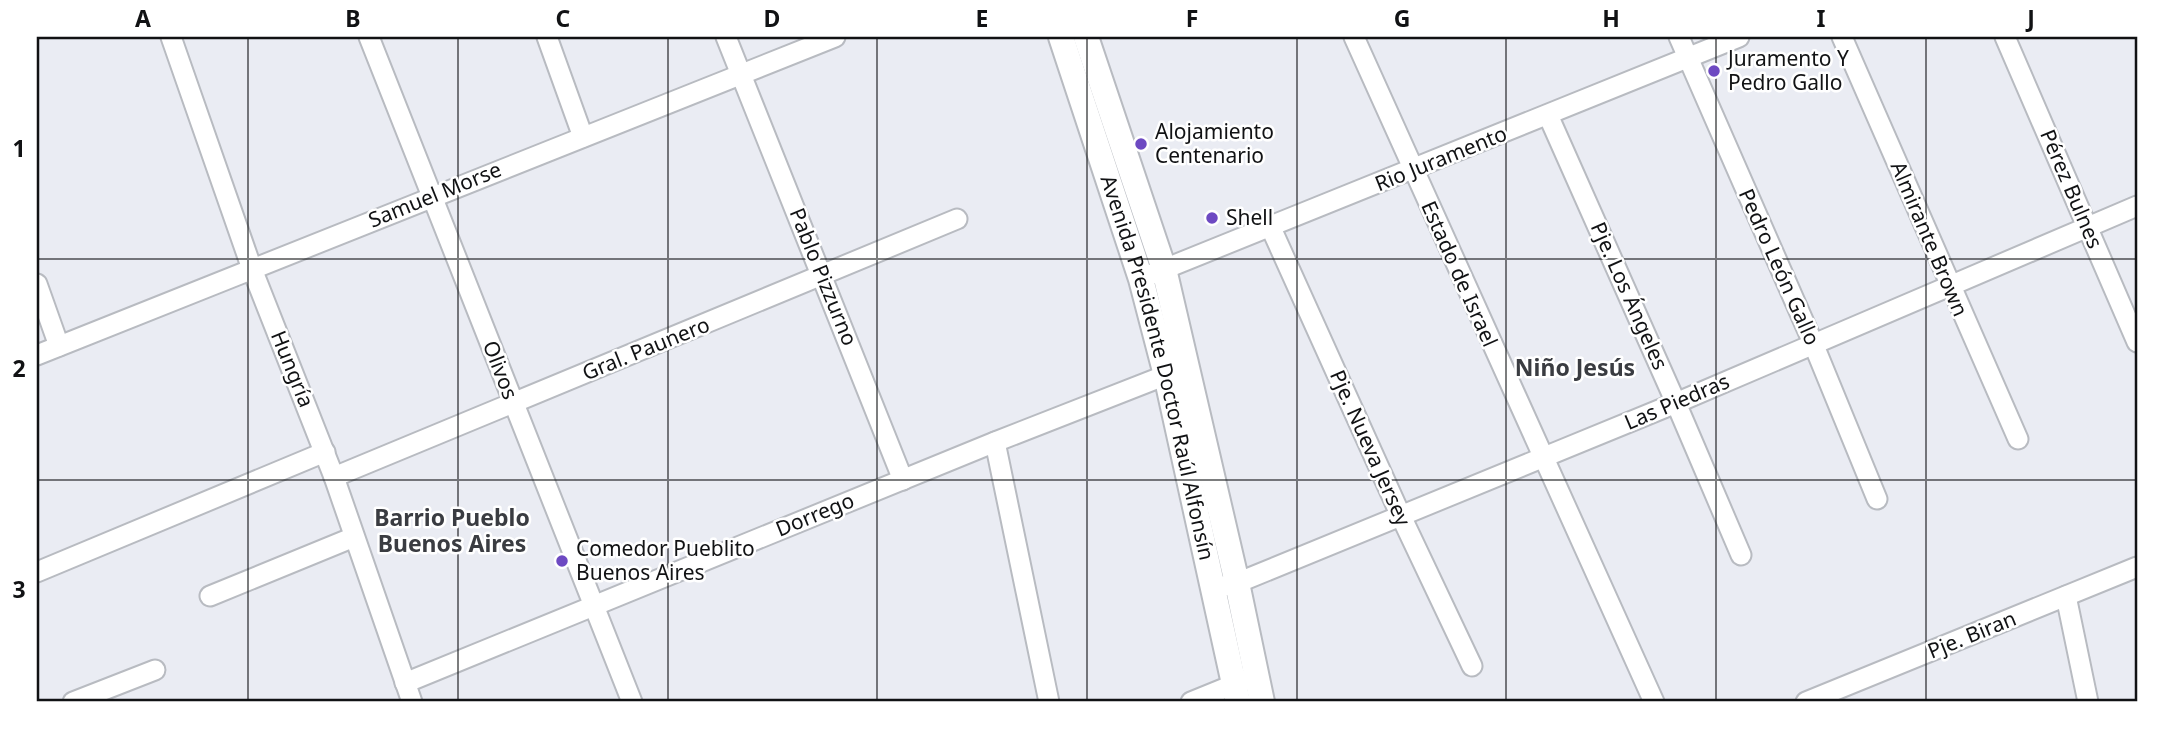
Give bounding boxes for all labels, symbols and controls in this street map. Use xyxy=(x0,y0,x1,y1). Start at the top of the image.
text: A xyxy=(135,2,151,34)
text: B xyxy=(345,2,361,34)
text: C xyxy=(556,2,571,34)
text: D xyxy=(764,2,780,34)
text: E xyxy=(976,2,988,34)
text: F xyxy=(1186,2,1198,34)
text: G xyxy=(1394,2,1410,34)
text: H xyxy=(1602,2,1620,34)
text: I xyxy=(1817,2,1826,34)
text: J xyxy=(2025,2,2035,34)
place label: Juramento Y Pedro Gallo xyxy=(1726,44,1849,96)
marker: Juramento Y Pedro Gallo xyxy=(1706,63,1722,79)
place label: Alojamiento Centenario xyxy=(1155,117,1274,169)
street label: Rio Juramento xyxy=(1370,119,1511,197)
street label: Pérez Bulnes xyxy=(2034,125,2110,252)
text: 1 xyxy=(12,132,26,164)
marker: Alojamiento Centenario xyxy=(1133,136,1149,152)
street label: Samuel Morse xyxy=(364,155,505,233)
street label: Almirante Brown xyxy=(1885,157,1975,320)
street label: Avenida Presidente Doctor Raúl Alfonsín xyxy=(1095,171,1221,563)
street label: Pedro León Gallo xyxy=(1733,184,1827,349)
street label: Estado de Israel xyxy=(1415,196,1505,351)
place label: Shell xyxy=(1226,203,1273,231)
street label: Pablo Pizzurno xyxy=(784,204,864,350)
marker: Shell xyxy=(1204,210,1220,226)
street label: Pje. Los Ángeles xyxy=(1585,217,1675,374)
street label: Gral. Paunero xyxy=(578,310,713,386)
street label: Hungría xyxy=(265,326,321,411)
street label: Olivos xyxy=(477,336,525,403)
district label: Niño Jesús xyxy=(1515,351,1635,383)
text: 2 xyxy=(12,352,26,384)
street label: Pje. Nueva Jersey xyxy=(1324,365,1418,530)
street label: Las Piedras xyxy=(1620,366,1733,436)
street label: Dorrego xyxy=(771,486,858,542)
district label: Barrio Pueblo Buenos Aires xyxy=(374,501,530,559)
place label: Comedor Pueblito Buenos Aires xyxy=(576,534,755,586)
marker: Comedor Pueblito Buenos Aires xyxy=(554,553,570,569)
text: 3 xyxy=(12,573,26,605)
street label: Pje. Biran xyxy=(1923,604,2020,664)

